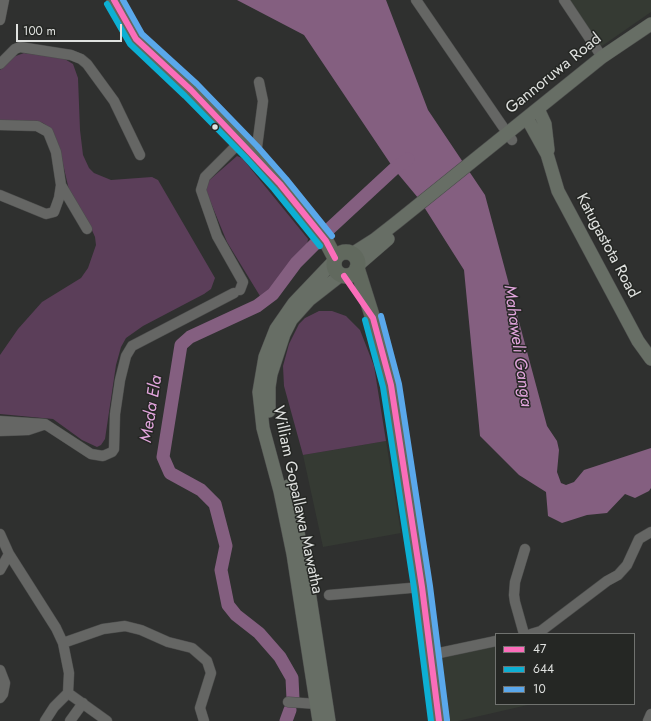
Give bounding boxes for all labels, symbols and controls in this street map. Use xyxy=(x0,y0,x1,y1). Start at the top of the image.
scale bar xyxy=(18,16,124,42)
text: 100 m xyxy=(23,22,56,40)
street label: Gannoruwa Road xyxy=(502,30,606,118)
unlabelled marker xyxy=(210,122,220,132)
street label: Katugastota Road xyxy=(571,190,643,302)
water label: Mahaweli Ganga xyxy=(498,284,536,408)
water label: Meda Ela xyxy=(137,374,167,444)
street label: William Gopallawa Mawatha xyxy=(268,404,326,596)
legend xyxy=(495,633,635,705)
text: 47 xyxy=(533,640,546,658)
text: 644 xyxy=(533,660,554,678)
text: 10 xyxy=(533,680,546,698)

